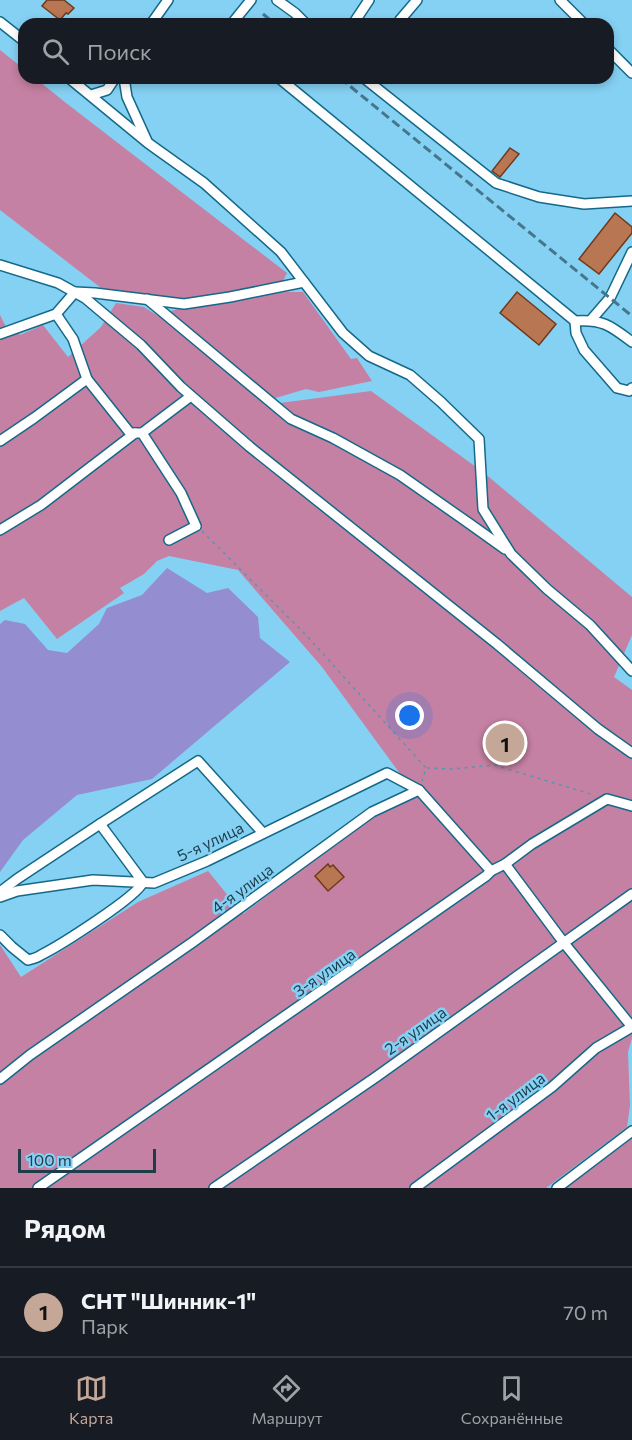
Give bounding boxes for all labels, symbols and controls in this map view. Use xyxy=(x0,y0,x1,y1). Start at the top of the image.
search box xyxy=(18,18,614,84)
icon: search xyxy=(39,35,72,68)
text: Поиск xyxy=(87,38,152,65)
your location xyxy=(395,701,424,730)
pin: 1 xyxy=(486,720,524,766)
street label: 5-я улица xyxy=(174,817,246,865)
street label: 4-я улица xyxy=(207,859,277,917)
street label: 3-я улица xyxy=(289,944,359,1000)
street label: 2-я улица xyxy=(381,1002,449,1058)
street label: 1-я улица xyxy=(482,1068,548,1124)
scale bar xyxy=(18,1146,156,1174)
text: 100 m xyxy=(27,1150,72,1169)
text: Рядом xyxy=(24,1212,106,1243)
text: СНТ "Шинник-1" xyxy=(81,1287,256,1314)
text: 1 xyxy=(39,1300,48,1324)
text: 70 m xyxy=(563,1300,608,1324)
text: Парк xyxy=(81,1314,129,1338)
tab: Карта xyxy=(69,1372,113,1427)
tab: Маршрут xyxy=(251,1372,323,1427)
tab: Сохранённые xyxy=(461,1372,563,1427)

